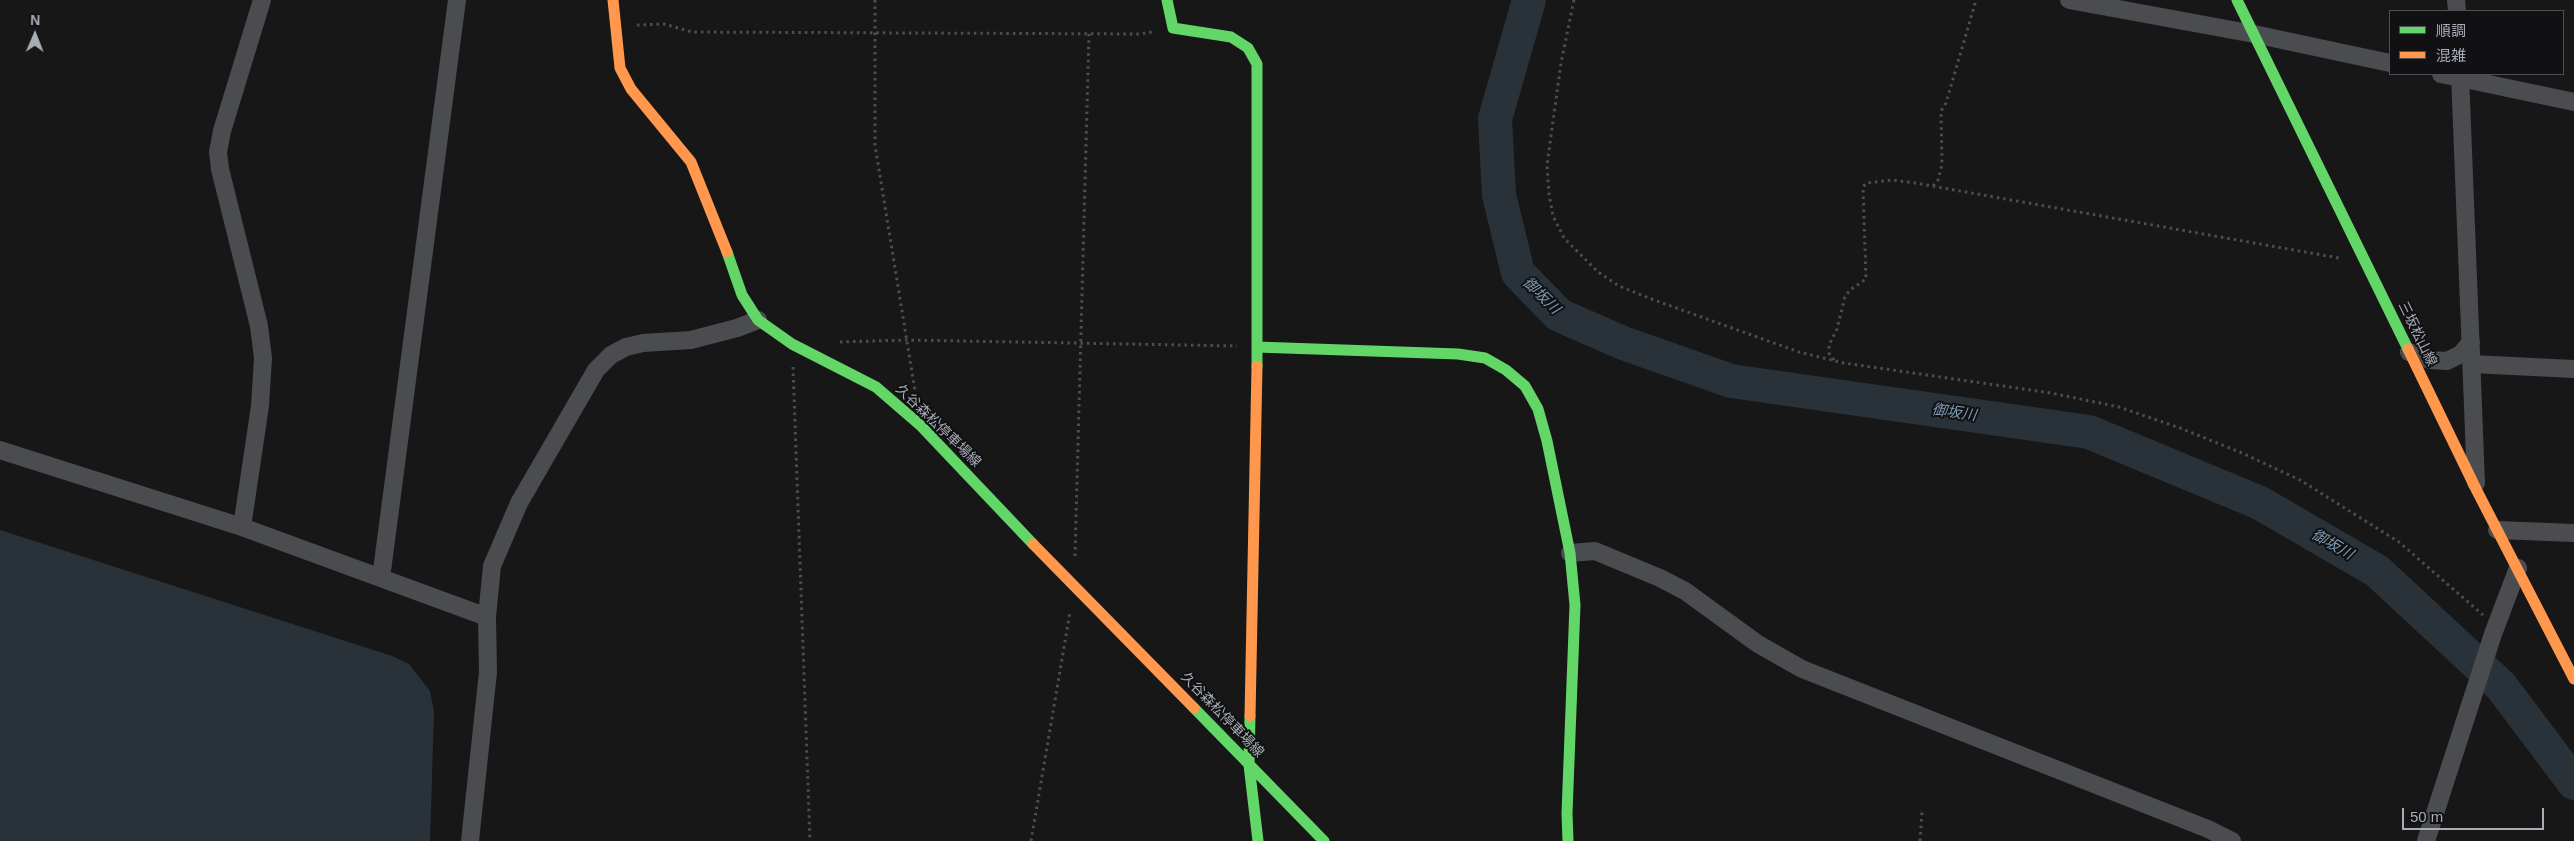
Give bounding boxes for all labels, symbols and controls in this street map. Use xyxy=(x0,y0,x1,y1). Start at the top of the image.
north arrow xyxy=(10,10,60,60)
legend xyxy=(2389,10,2564,75)
text: N xyxy=(30,12,40,28)
text: 順調 xyxy=(2436,22,2466,39)
text: 混雑 xyxy=(2436,47,2466,64)
water label: 御坂川 xyxy=(1519,274,1563,318)
street label: 三坂松山線 xyxy=(2394,299,2440,369)
street label: 久谷森松停車場線 xyxy=(892,381,984,471)
water label: 御坂川 xyxy=(1930,401,1978,425)
water label: 御坂川 xyxy=(2308,526,2356,564)
street label: 久谷森松停車場線 xyxy=(1177,669,1267,761)
scale bar xyxy=(2404,798,2546,830)
text: 50 m xyxy=(2410,808,2443,825)

